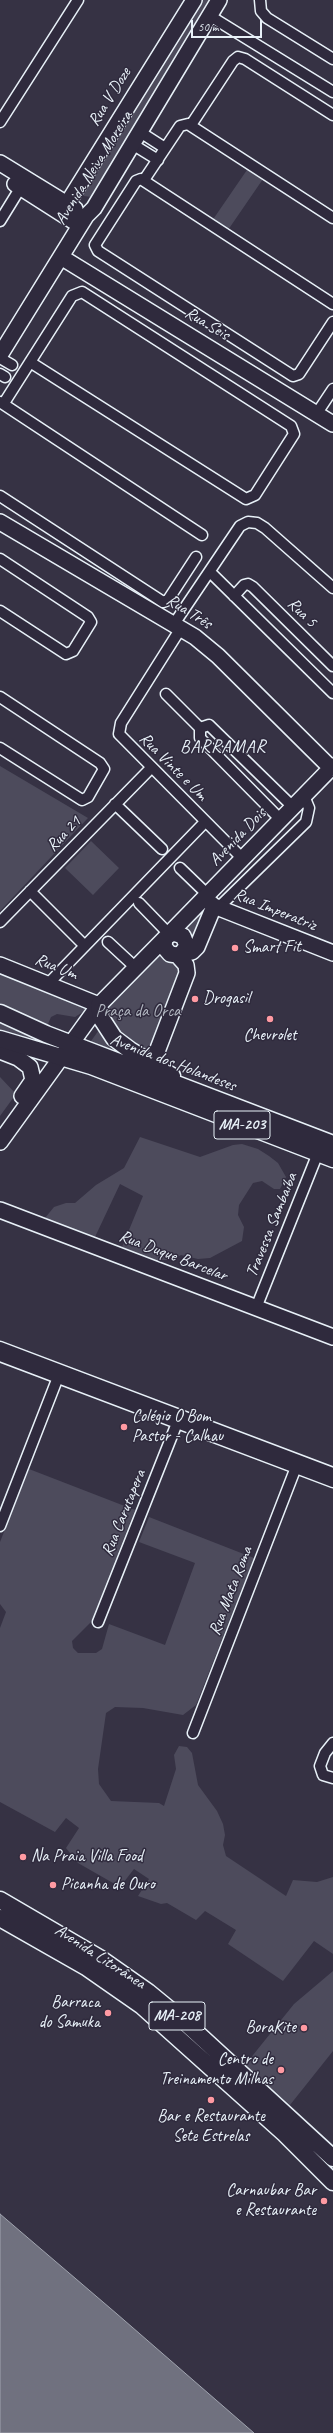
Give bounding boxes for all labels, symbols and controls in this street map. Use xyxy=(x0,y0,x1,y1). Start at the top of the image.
scale bar xyxy=(193,12,264,38)
text: 50 m xyxy=(198,19,218,35)
street label: Rua V Doze xyxy=(84,64,136,130)
street label: Avenida Neiva Moreira xyxy=(51,107,137,229)
street label: Rua Seis xyxy=(181,303,233,345)
street label: Rua Três xyxy=(163,590,215,634)
street label: Rua 5 xyxy=(283,594,321,632)
street label: Rua Vinte e Um xyxy=(135,729,211,805)
district label: BARRAMAR xyxy=(181,736,265,758)
street label: Avenida Dois xyxy=(205,804,271,870)
street label: Rua 21 xyxy=(42,812,86,856)
street label: Rua Imperatriz xyxy=(231,884,319,936)
place label: Smart Fit xyxy=(243,938,301,958)
marker: Smart Fit xyxy=(230,943,240,953)
street label: Rua Um xyxy=(32,949,80,985)
place label: Drogasil xyxy=(203,989,250,1009)
marker: Drogasil xyxy=(190,994,200,1004)
park label: Praça da Orca xyxy=(95,1002,181,1022)
marker: Chevrolet xyxy=(265,1014,275,1024)
place label: Chevrolet xyxy=(243,1026,297,1046)
street label: Avenida dos Holandeses xyxy=(107,1030,239,1096)
road number: MA-203 xyxy=(214,1111,270,1139)
street label: Travessa Sambaíba xyxy=(242,1170,302,1280)
street label: Rua Duque Barcelar xyxy=(116,1226,230,1286)
place label: Colégio O Bom Pastor - Calhau xyxy=(132,1407,223,1447)
marker: Colégio O Bom Pastor - Calhau xyxy=(119,1422,129,1432)
street label: Rua Carutapera xyxy=(97,1467,151,1559)
street label: Rua Mata Roma xyxy=(205,1544,257,1638)
place label: Na Praia Villa Food xyxy=(31,1847,143,1867)
marker: Na Praia Villa Food xyxy=(18,1852,28,1862)
place label: Picanha de Ouro xyxy=(61,1875,155,1895)
marker: Picanha de Ouro xyxy=(48,1880,58,1890)
street label: Avenida Litorânea xyxy=(51,1920,149,1994)
place label: Barraca do Samuka xyxy=(39,1993,100,2033)
road number: MA-208 xyxy=(149,2002,205,2030)
marker: Barraca do Samuka xyxy=(103,2008,113,2018)
place label: BoraKite xyxy=(245,2018,296,2038)
marker: BoraKite xyxy=(299,2023,309,2033)
place label: Centro de Treinamento Milhas xyxy=(160,2050,273,2090)
marker: Centro de Treinamento Milhas xyxy=(276,2065,286,2075)
marker: Bar e Restaurante Sete Estrelas xyxy=(206,2095,216,2105)
place label: Bar e Restaurante Sete Estrelas xyxy=(157,2107,265,2147)
place label: Carnaubar Bar e Restaurante xyxy=(226,2181,316,2221)
marker: Carnaubar Bar e Restaurante xyxy=(319,2196,329,2206)

